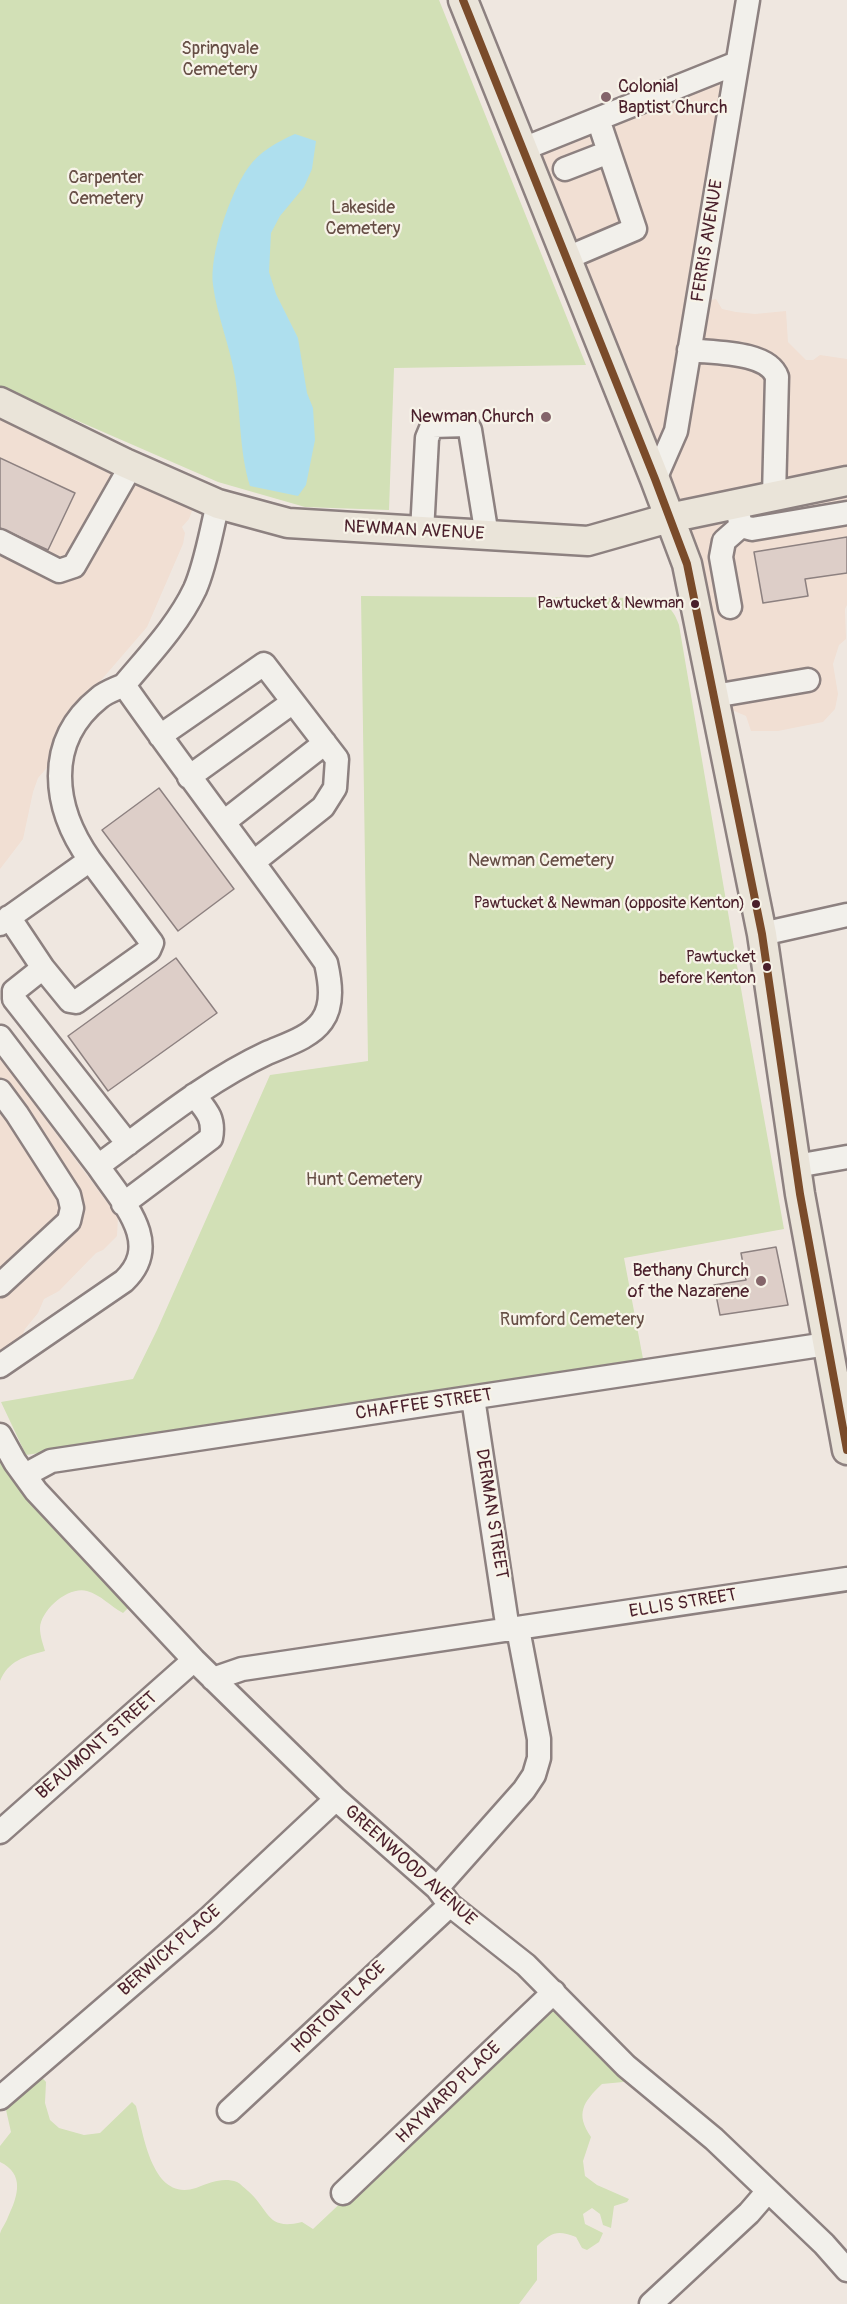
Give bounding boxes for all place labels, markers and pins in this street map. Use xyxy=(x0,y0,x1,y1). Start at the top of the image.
place label: Colonial Baptist Church xyxy=(618,76,727,118)
marker: Colonial Baptist Church xyxy=(599,90,613,104)
place label: Newman Church xyxy=(410,406,534,428)
marker: Newman Church xyxy=(539,410,553,424)
place label: Pawtucket & Newman xyxy=(537,594,684,614)
marker: Pawtucket & Newman xyxy=(689,598,701,610)
place label: Pawtucket & Newman (opposite Kenton) xyxy=(474,894,745,914)
marker: Pawtucket & Newman (opposite Kenton) xyxy=(750,898,762,910)
place label: Pawtucket before Kenton xyxy=(659,948,756,986)
marker: Pawtucket before Kenton xyxy=(761,961,773,973)
place label: Bethany Church of the Nazarene xyxy=(628,1260,749,1302)
marker: Bethany Church of the Nazarene xyxy=(754,1274,768,1288)

